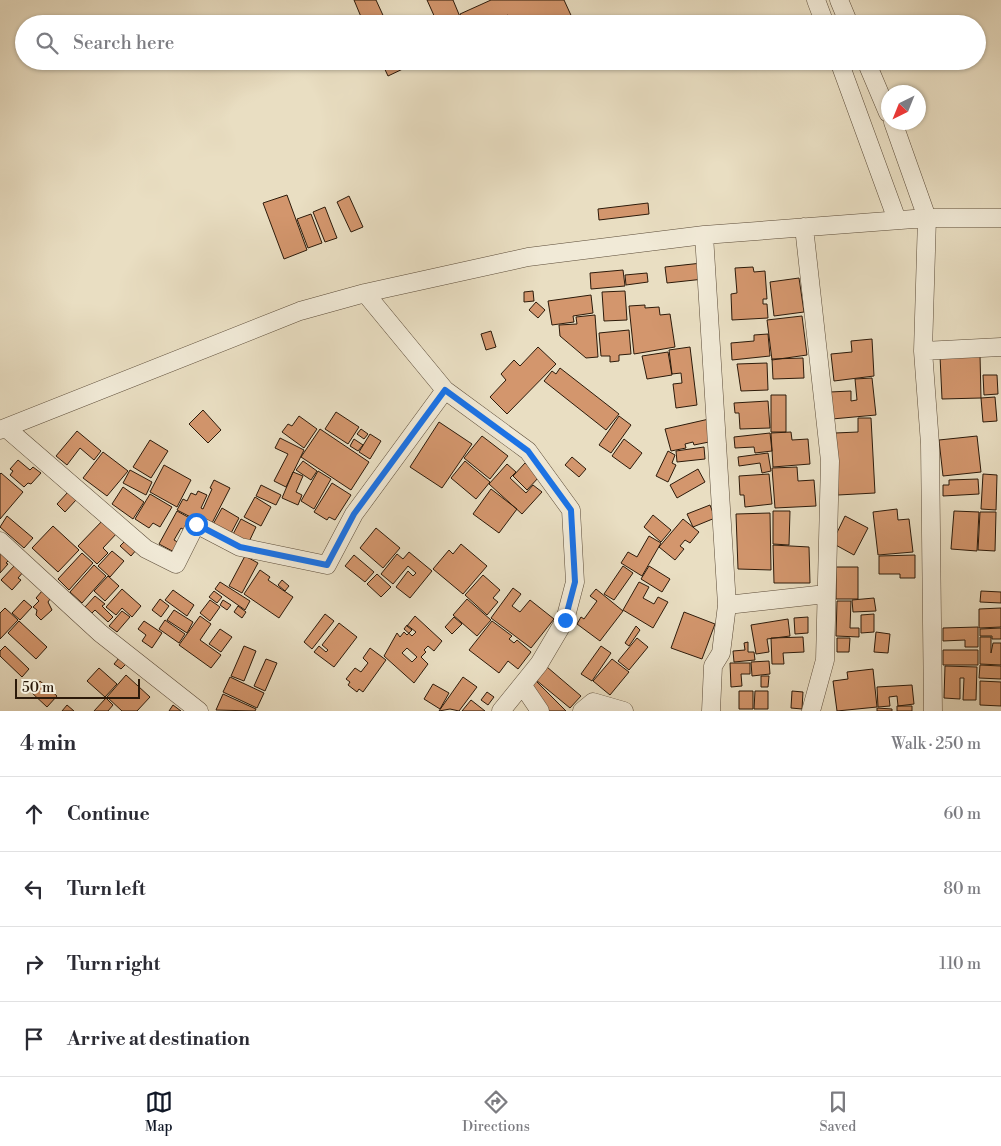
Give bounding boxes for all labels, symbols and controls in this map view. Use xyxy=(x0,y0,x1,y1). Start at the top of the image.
search box xyxy=(15,15,986,70)
icon: search xyxy=(33,29,61,57)
text: Search here xyxy=(73,31,174,55)
north arrow xyxy=(881,85,926,130)
route start xyxy=(185,513,208,536)
route end xyxy=(554,609,577,632)
scale bar xyxy=(15,676,140,699)
text: 50 m xyxy=(22,679,54,697)
text: 4 min xyxy=(20,731,76,757)
text: Walk · 250 m xyxy=(891,734,981,754)
icon: ahead xyxy=(20,800,48,828)
text: Continue xyxy=(67,802,150,826)
text: 60 m xyxy=(943,804,981,824)
icon: left xyxy=(20,875,48,903)
text: Turn left xyxy=(67,877,146,901)
text: 80 m xyxy=(943,879,981,899)
icon: right xyxy=(20,950,48,978)
text: Turn right xyxy=(67,952,160,976)
text: 110 m xyxy=(939,954,981,974)
icon: arrive xyxy=(20,1025,48,1053)
text: Arrive at destination xyxy=(67,1027,250,1051)
tab: Map xyxy=(145,1088,173,1136)
tab: Directions xyxy=(462,1088,530,1136)
tab: Saved xyxy=(819,1088,856,1136)

